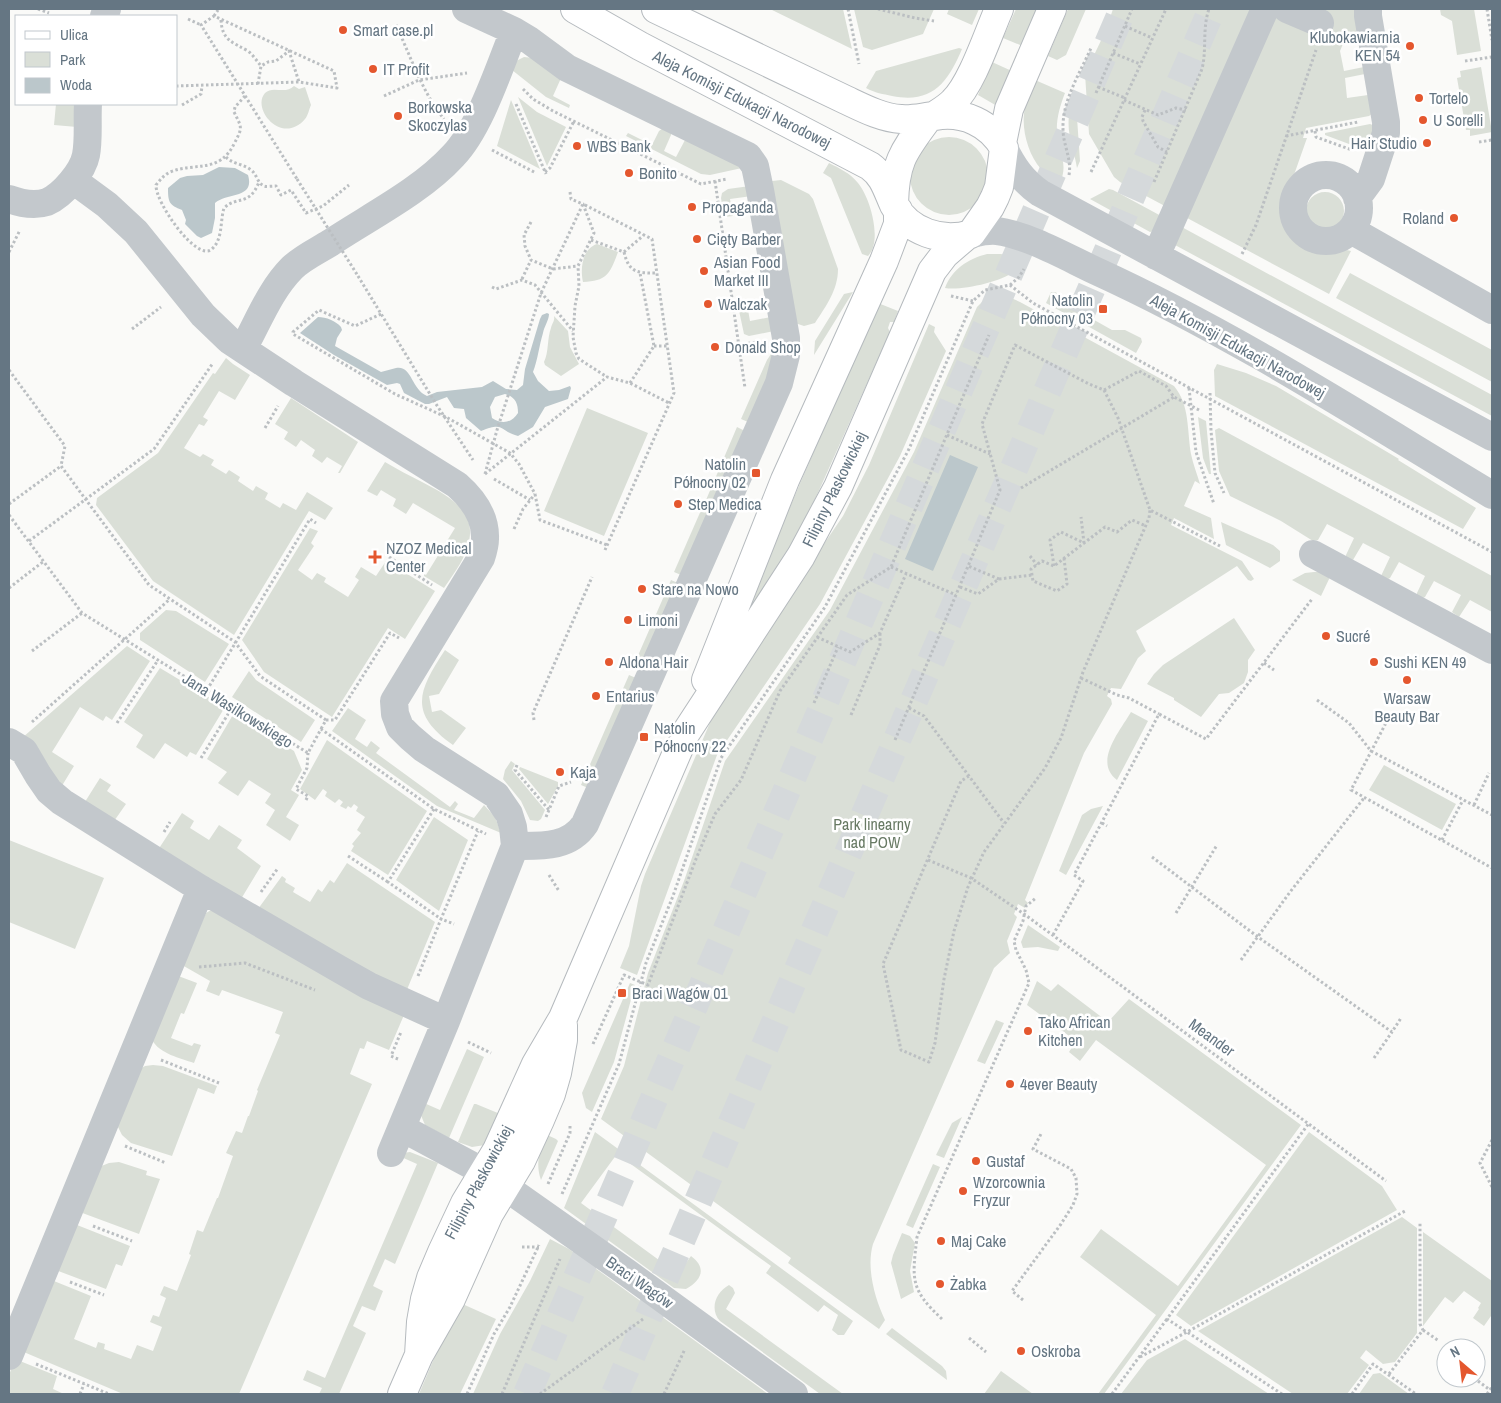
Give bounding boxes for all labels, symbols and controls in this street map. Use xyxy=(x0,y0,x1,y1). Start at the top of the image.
legend xyxy=(15,15,178,105)
place label: Smart case.pl xyxy=(353,19,433,41)
text: Ulica xyxy=(60,24,88,45)
marker: Smart case.pl xyxy=(337,24,349,36)
place label: Klubokawiarnia KEN 54 xyxy=(1310,26,1401,66)
marker: Klubokawiarnia KEN 54 xyxy=(1404,40,1416,52)
street label: Aleja Komisji Edukacji Narodowej xyxy=(648,44,835,154)
text: Park xyxy=(60,49,86,70)
place label: IT Profit xyxy=(383,58,430,80)
marker: IT Profit xyxy=(367,63,379,75)
text: Woda xyxy=(60,74,92,95)
place label: Tortelo xyxy=(1429,87,1468,109)
marker: Tortelo xyxy=(1413,92,1425,104)
place label: Borkowska Skoczylas xyxy=(408,96,473,136)
place label: U Sorelli xyxy=(1433,109,1483,131)
marker: Borkowska Skoczylas xyxy=(392,110,404,122)
marker: U Sorelli xyxy=(1417,114,1429,126)
place label: Hair Studio xyxy=(1351,132,1417,154)
place label: WBS Bank xyxy=(587,135,651,157)
marker: Hair Studio xyxy=(1421,137,1433,149)
marker: WBS Bank xyxy=(571,140,583,152)
place label: Bonito xyxy=(639,162,677,184)
marker: Bonito xyxy=(623,167,635,179)
place label: Propaganda xyxy=(702,196,774,218)
marker: Propaganda xyxy=(686,201,698,213)
place label: Roland xyxy=(1402,207,1444,229)
marker: Roland xyxy=(1448,212,1460,224)
place label: Cięty Barber xyxy=(707,228,781,250)
marker: Cięty Barber xyxy=(691,233,703,245)
place label: Asian Food Market III xyxy=(713,251,780,291)
marker: Asian Food Market III xyxy=(698,265,710,277)
street label: Aleja Komisji Edukacji Narodowej xyxy=(1146,288,1330,403)
place label: Natolin Północny 03 xyxy=(1021,289,1093,329)
place label: Walczak xyxy=(718,293,768,315)
marker: Walczak xyxy=(702,298,714,310)
marker: Natolin Północny 03 xyxy=(1097,303,1109,315)
place label: Donald Shop xyxy=(725,336,801,358)
marker: Donald Shop xyxy=(709,341,721,353)
street label: Filipiny Płaskowickiej xyxy=(796,427,872,551)
place label: Natolin Północny 02 xyxy=(674,453,746,493)
marker: Natolin Północny 02 xyxy=(750,467,762,479)
place label: Step Medica xyxy=(688,493,762,515)
marker: Step Medica xyxy=(672,498,684,510)
place label: NZOZ Medical Center xyxy=(386,537,471,577)
marker: NZOZ Medical Center xyxy=(368,550,382,564)
place label: Stare na Nowo xyxy=(652,578,739,600)
marker: Stare na Nowo xyxy=(636,583,648,595)
place label: Limoni xyxy=(638,609,678,631)
marker: Limoni xyxy=(622,614,634,626)
place label: Sucré xyxy=(1336,625,1370,647)
marker: Sucré xyxy=(1320,630,1332,642)
place label: Aldona Hair xyxy=(618,651,689,673)
place label: Sushi KEN 49 xyxy=(1384,651,1466,673)
marker: Aldona Hair xyxy=(603,656,615,668)
marker: Sushi KEN 49 xyxy=(1368,656,1380,668)
street label: Jana Wasilkowskiego xyxy=(179,667,297,753)
marker: Warsaw Beauty Bar xyxy=(1401,674,1413,686)
place label: Entarius xyxy=(606,685,655,707)
place label: Warsaw Beauty Bar xyxy=(1375,687,1440,727)
marker: Entarius xyxy=(590,690,602,702)
place label: Natolin Północny 22 xyxy=(654,717,726,757)
marker: Natolin Północny 22 xyxy=(638,731,650,743)
place label: Kaja xyxy=(570,761,597,783)
marker: Kaja xyxy=(554,766,566,778)
park label: Park linearny nad POW xyxy=(833,813,911,853)
place label: Braci Wagów 01 xyxy=(632,982,728,1004)
marker: Braci Wagów 01 xyxy=(616,987,628,999)
place label: Tako African Kitchen xyxy=(1038,1011,1110,1051)
street label: Meander xyxy=(1185,1013,1240,1061)
marker: Tako African Kitchen xyxy=(1022,1025,1034,1037)
place label: 4ever Beauty xyxy=(1020,1073,1098,1095)
marker: 4ever Beauty xyxy=(1004,1078,1016,1090)
street label: Filipiny Płaskowickiej xyxy=(439,1121,517,1243)
place label: Gustaf xyxy=(986,1150,1025,1172)
marker: Gustaf xyxy=(970,1155,982,1167)
place label: Wzorcownia Fryzur xyxy=(973,1171,1046,1211)
marker: Wzorcownia Fryzur xyxy=(957,1185,969,1197)
place label: Maj Cake xyxy=(951,1230,1006,1252)
marker: Maj Cake xyxy=(935,1235,947,1247)
street label: Braci Wagów xyxy=(602,1251,678,1314)
place label: Żabka xyxy=(950,1273,987,1295)
marker: Żabka xyxy=(934,1278,946,1290)
north arrow xyxy=(1436,1338,1486,1388)
place label: Oskroba xyxy=(1031,1340,1081,1362)
text: N xyxy=(1447,1342,1463,1361)
marker: Oskroba xyxy=(1015,1345,1027,1357)

